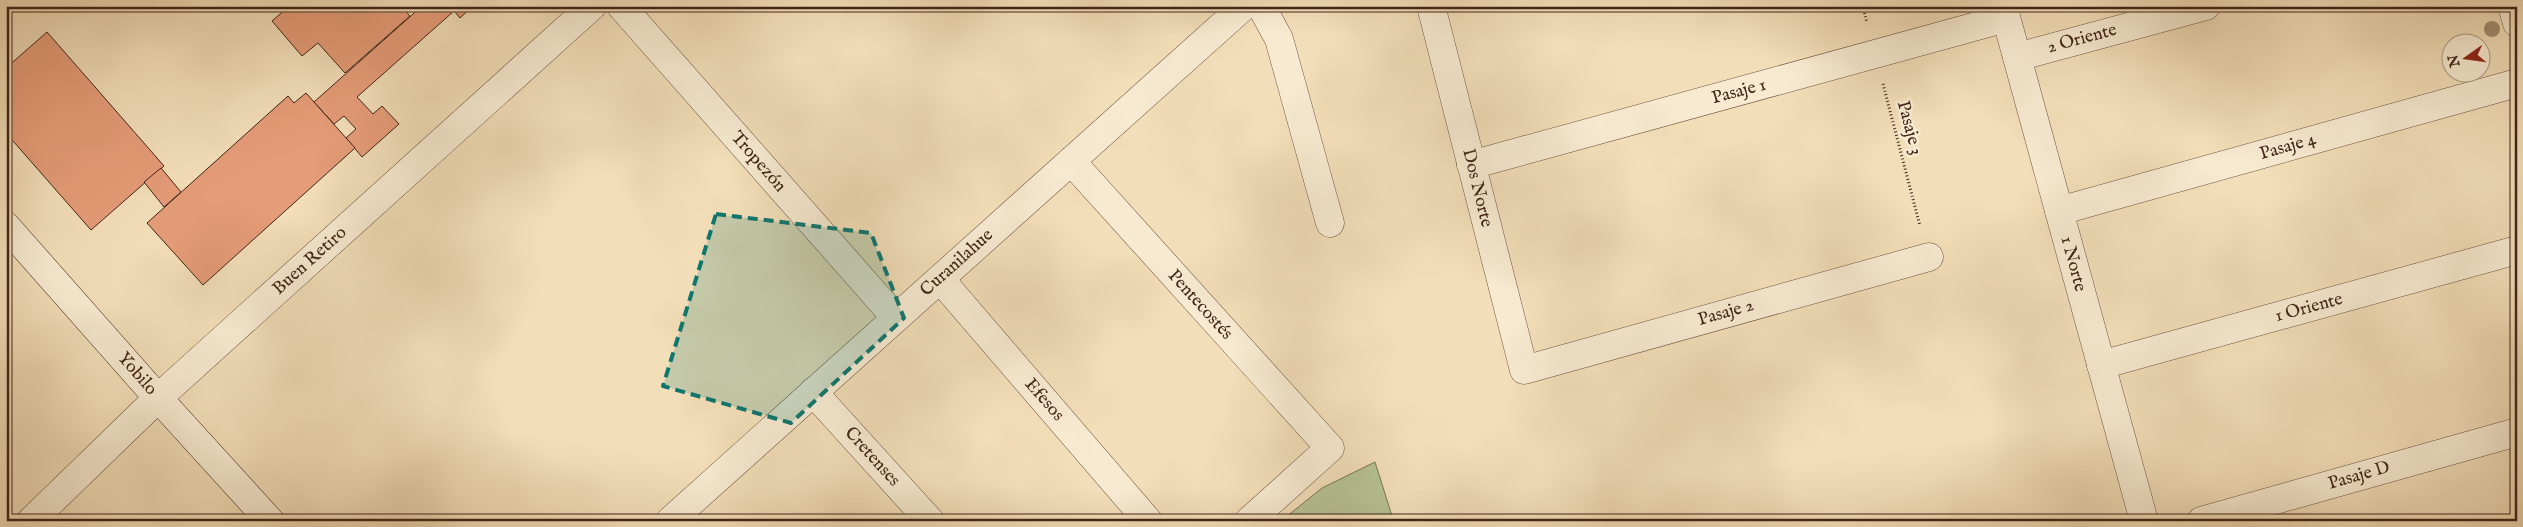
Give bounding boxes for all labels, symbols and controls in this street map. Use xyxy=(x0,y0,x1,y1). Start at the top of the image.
street label: 2 Oriente xyxy=(2045,19,2119,59)
north arrow xyxy=(2440,32,2490,82)
text: N xyxy=(2444,53,2465,70)
street label: Pasaje 1 xyxy=(1709,74,1769,110)
street label: Pasaje 3 xyxy=(1891,98,1927,158)
street label: Tropezón xyxy=(725,127,791,198)
street label: Pasaje 4 xyxy=(2257,128,2319,166)
street label: Dos Norte xyxy=(1456,146,1498,230)
street label: Buen Retiro xyxy=(268,221,352,300)
street label: Curanilahue xyxy=(916,224,998,302)
street label: 1 Norte xyxy=(2055,234,2091,294)
street label: Pentecostés xyxy=(1162,265,1238,345)
street label: 1 Oriente xyxy=(2273,288,2345,328)
street label: Pasaje 2 xyxy=(1695,294,1757,332)
street label: Yobilo xyxy=(112,348,162,401)
street label: Efesos xyxy=(1019,374,1069,426)
street label: Cretenses xyxy=(839,422,905,492)
street label: Pasaje D xyxy=(2326,456,2392,496)

